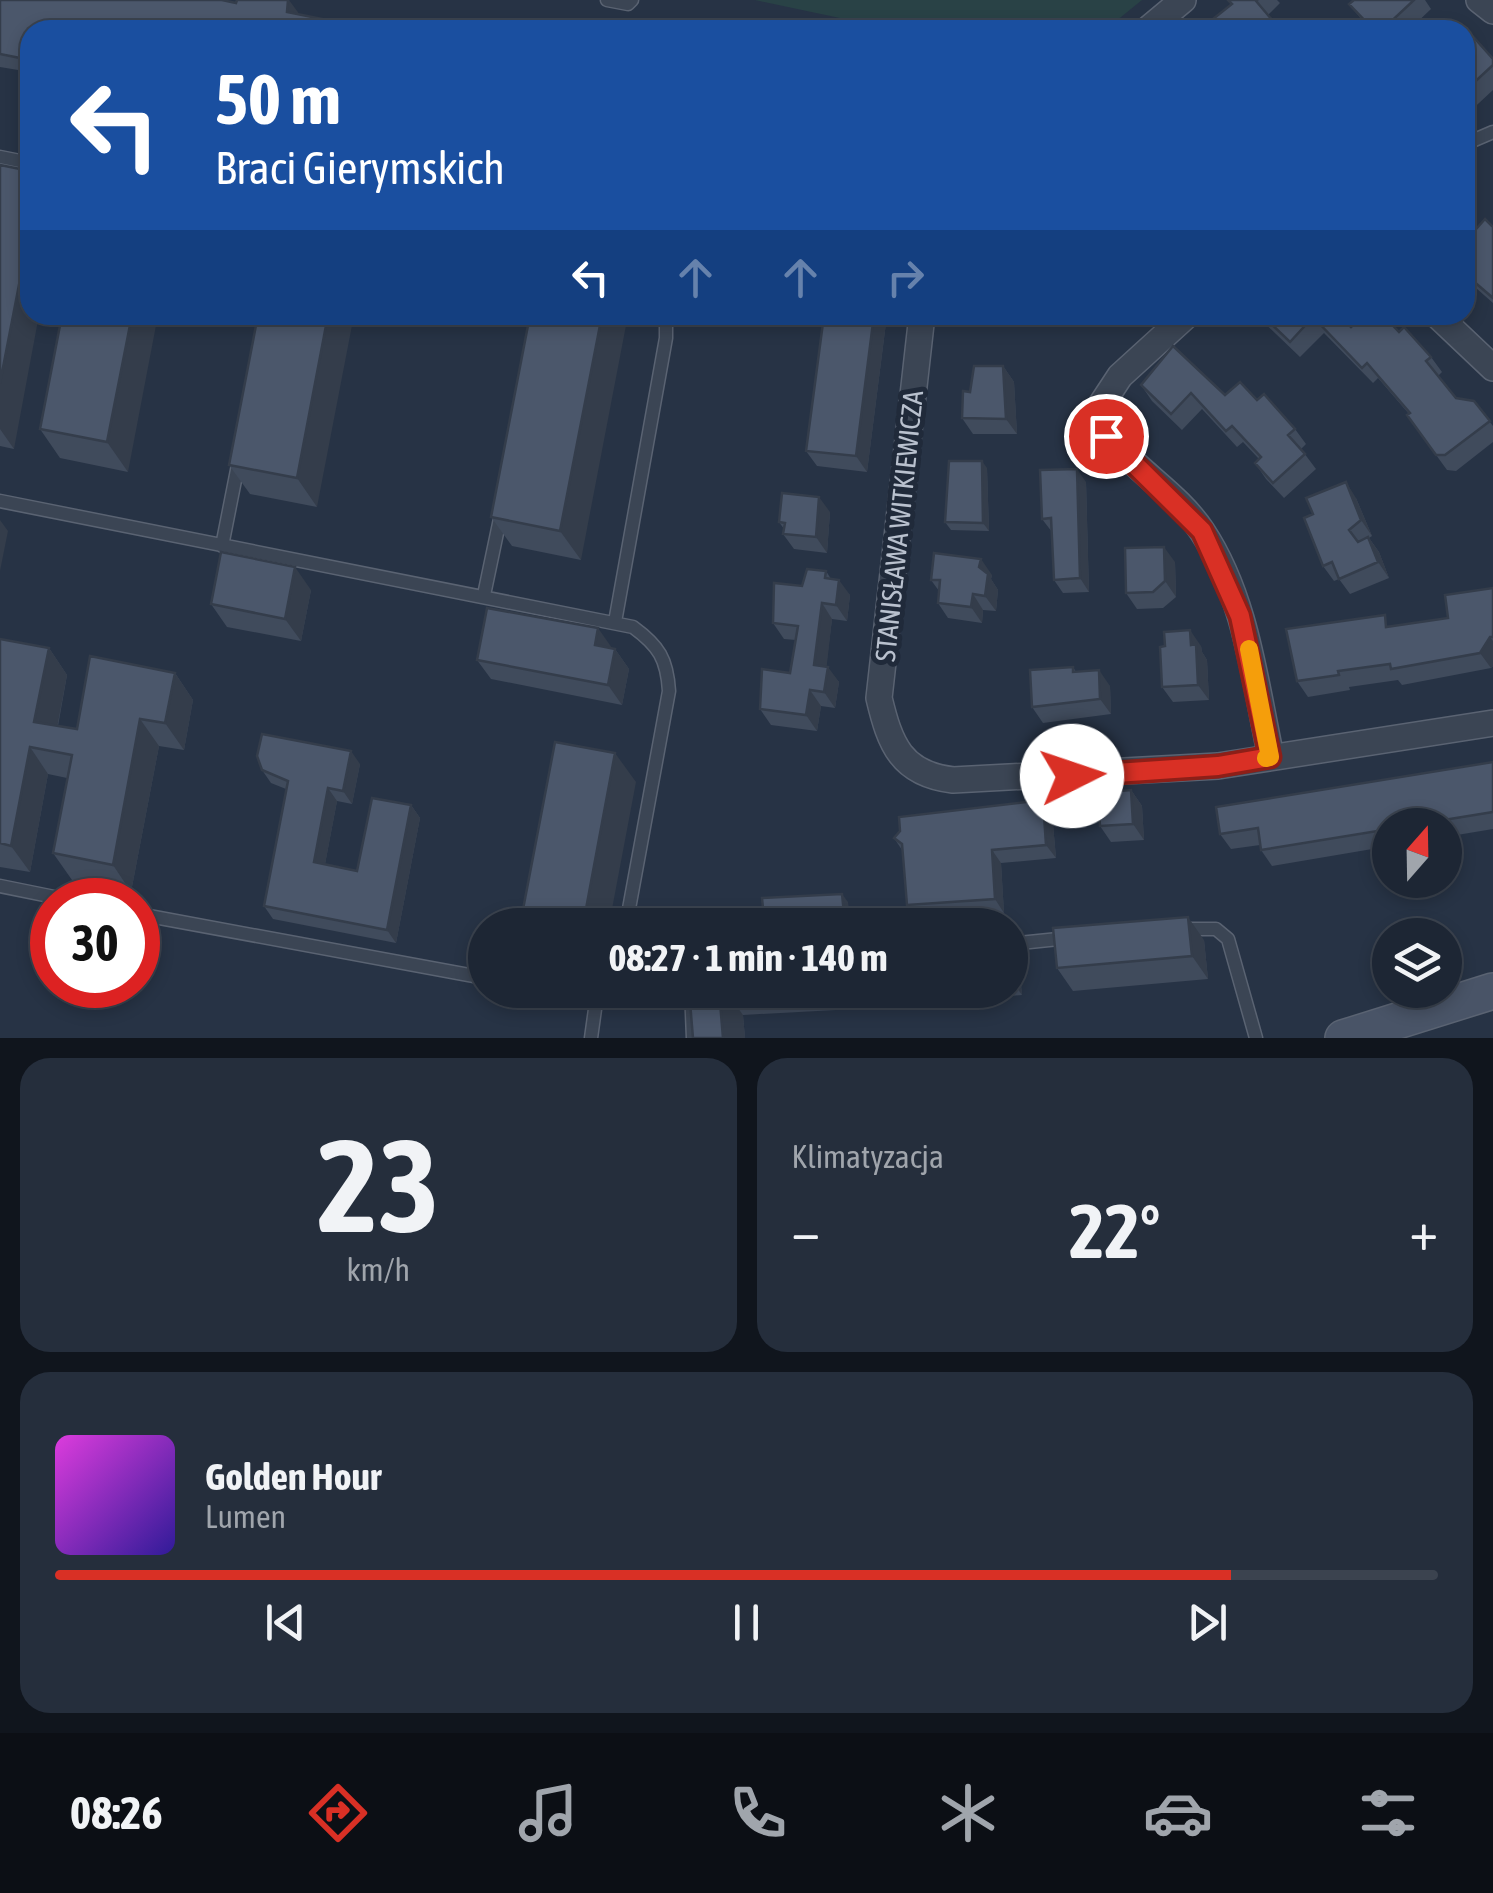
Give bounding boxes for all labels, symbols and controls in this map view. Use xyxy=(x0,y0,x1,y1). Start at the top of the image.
text: 50 m xyxy=(215,59,341,139)
icon: left xyxy=(50,60,180,190)
text: Braci Gierymskich xyxy=(215,142,505,194)
icon: left xyxy=(563,250,618,305)
icon: ahead xyxy=(668,250,723,305)
icon: ahead xyxy=(773,250,828,305)
icon: right xyxy=(878,250,933,305)
street label: STANISŁAWA WITKIEWICZA xyxy=(869,389,929,663)
pin xyxy=(1064,394,1149,479)
icon: arrive xyxy=(1079,409,1134,464)
position arrow xyxy=(1020,724,1124,828)
north arrow xyxy=(1372,808,1462,898)
map controls xyxy=(1372,808,1462,1008)
speed limit sign: 30 xyxy=(30,878,160,1008)
button: layers xyxy=(1372,918,1462,1008)
text: 08:27 · 1 min · 140 m xyxy=(608,936,888,979)
text: 23 xyxy=(317,1111,439,1260)
text: Klimatyzacja xyxy=(792,1138,944,1175)
text: 22° xyxy=(1069,1188,1160,1274)
text: − xyxy=(792,1199,820,1262)
text: + xyxy=(1409,1199,1438,1262)
text: km/h xyxy=(347,1251,410,1288)
text: Golden Hour xyxy=(205,1455,381,1498)
text: Lumen xyxy=(205,1498,286,1535)
icon: previous xyxy=(258,1595,313,1650)
icon: pause xyxy=(719,1595,774,1650)
icon: next xyxy=(1180,1595,1235,1650)
icon: directions xyxy=(303,1778,373,1848)
icon: music xyxy=(513,1778,583,1848)
icon: phone xyxy=(723,1778,793,1848)
icon: climate xyxy=(933,1778,1003,1848)
icon: car xyxy=(1143,1778,1213,1848)
icon: filters xyxy=(1353,1778,1423,1848)
text: 08:26 xyxy=(70,1787,163,1839)

